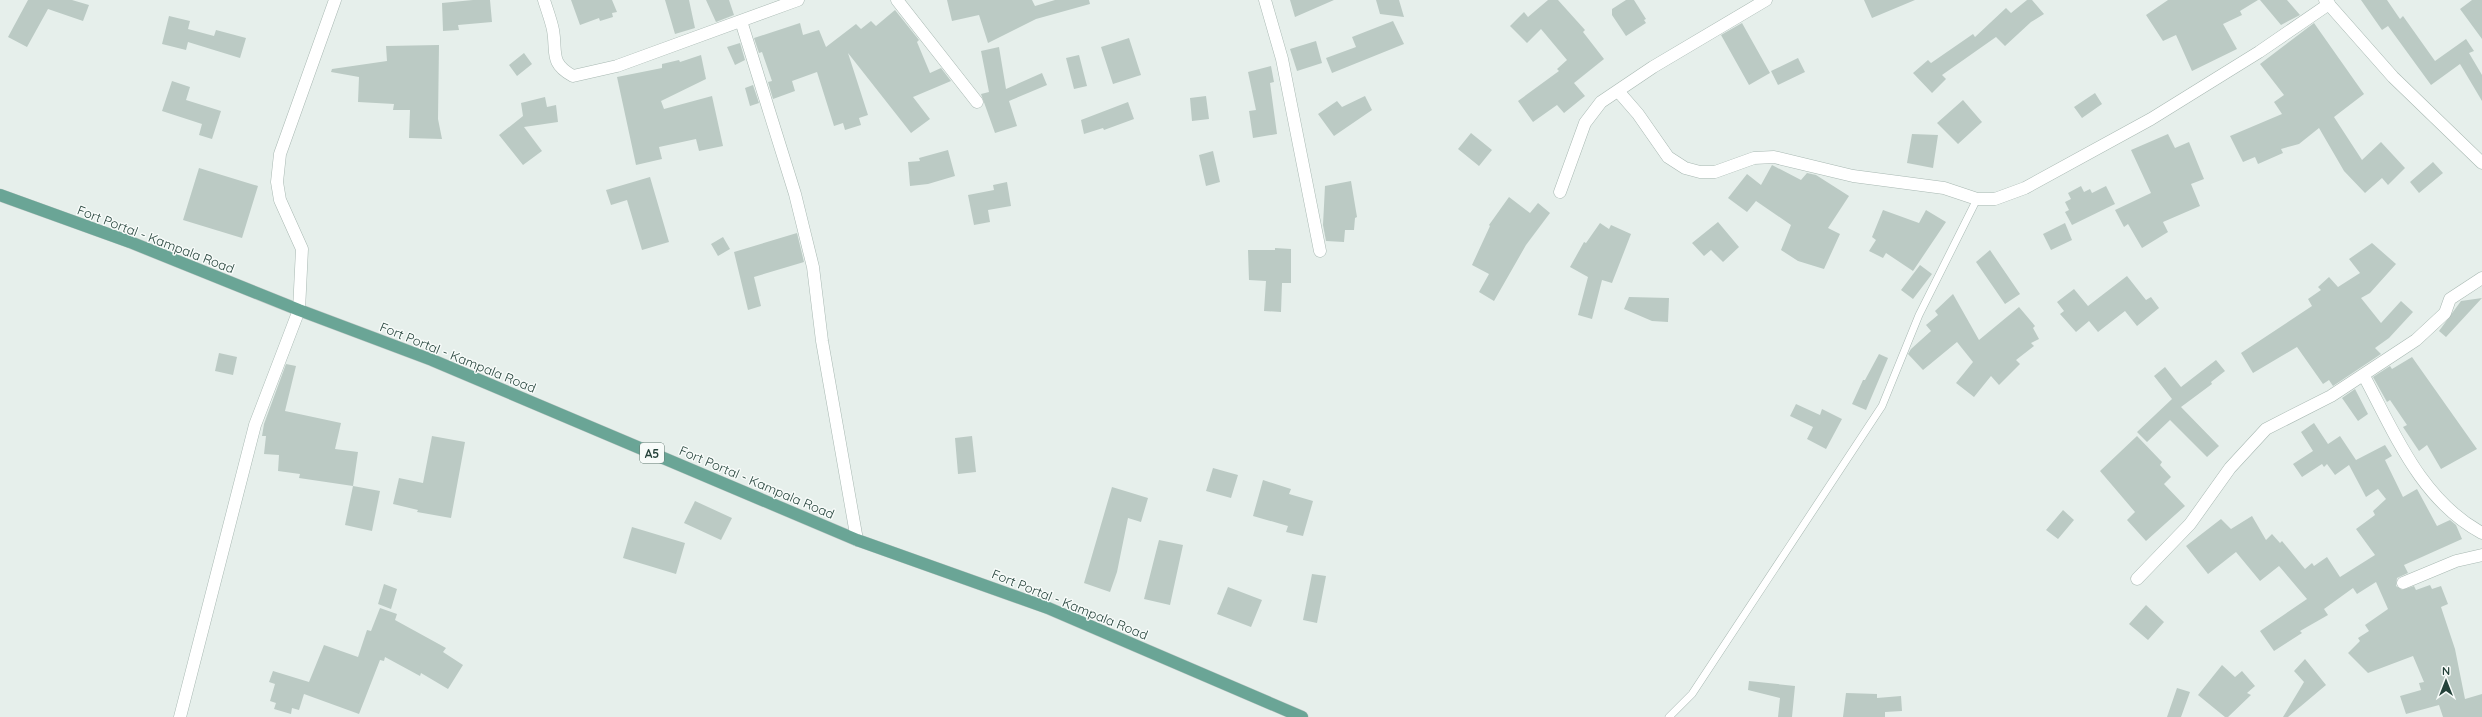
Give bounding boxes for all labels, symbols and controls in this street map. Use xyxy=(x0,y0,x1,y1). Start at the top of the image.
street label: Fort Portal - Kampala Road xyxy=(75,202,237,276)
street label: Fort Portal - Kampala Road xyxy=(378,318,538,396)
street label: Fort Portal - Kampala Road xyxy=(677,442,837,522)
road number: A5 xyxy=(640,443,664,463)
street label: Fort Portal - Kampala Road xyxy=(990,565,1150,643)
north arrow xyxy=(2426,661,2466,701)
text: N xyxy=(2442,664,2450,678)

